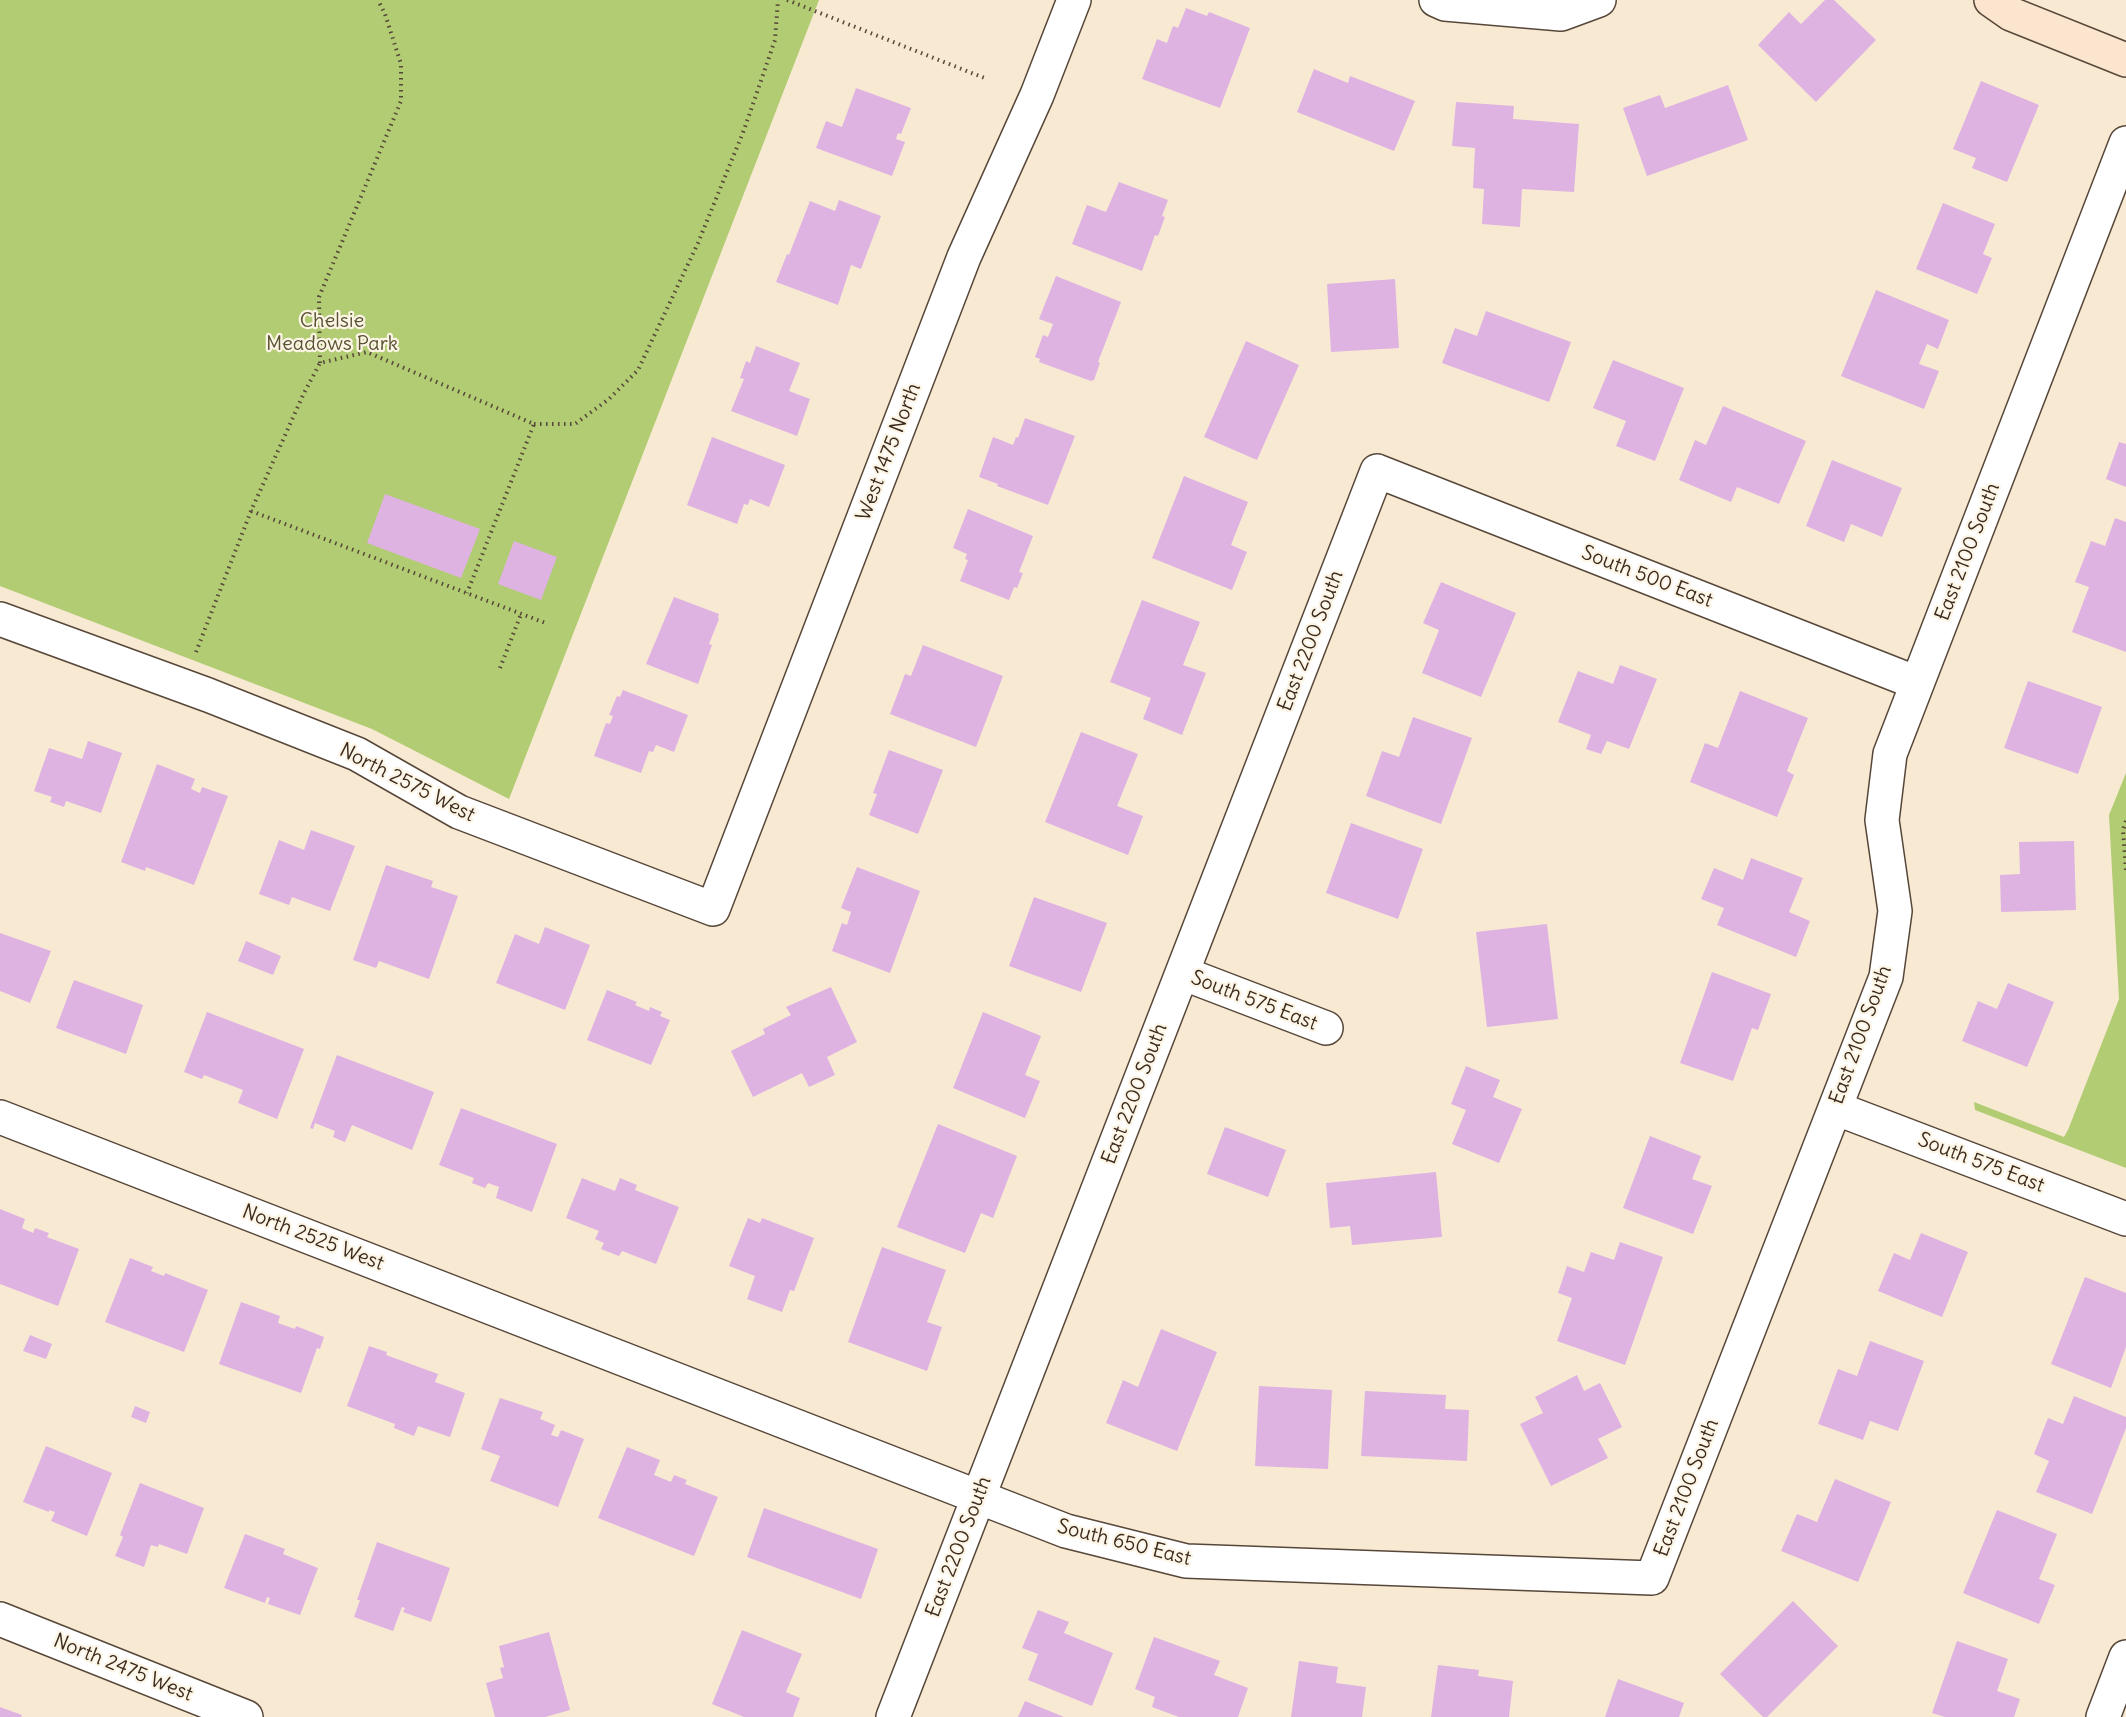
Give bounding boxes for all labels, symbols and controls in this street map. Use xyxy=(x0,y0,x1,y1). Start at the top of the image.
park label: Chelsie Meadows Park xyxy=(266,309,398,356)
street label: West 1475 North xyxy=(852,380,926,524)
street label: East 2100 South xyxy=(1931,480,2005,624)
street label: South 500 East xyxy=(1578,541,1716,613)
street label: East 2200 South xyxy=(1273,567,1349,715)
street label: North 2575 West xyxy=(335,739,479,827)
street label: East 2100 South xyxy=(1825,962,1897,1108)
street label: South 575 East xyxy=(1187,966,1321,1036)
street label: East 2200 South xyxy=(1097,1020,1173,1168)
street label: South 575 East xyxy=(1914,1128,2048,1198)
street label: North 2525 West xyxy=(239,1200,387,1276)
street label: East 2100 South xyxy=(1650,1416,1724,1560)
street label: East 2200 South xyxy=(921,1473,997,1621)
street label: South 650 East xyxy=(1055,1515,1193,1571)
street label: North 2475 West xyxy=(50,1629,196,1707)

